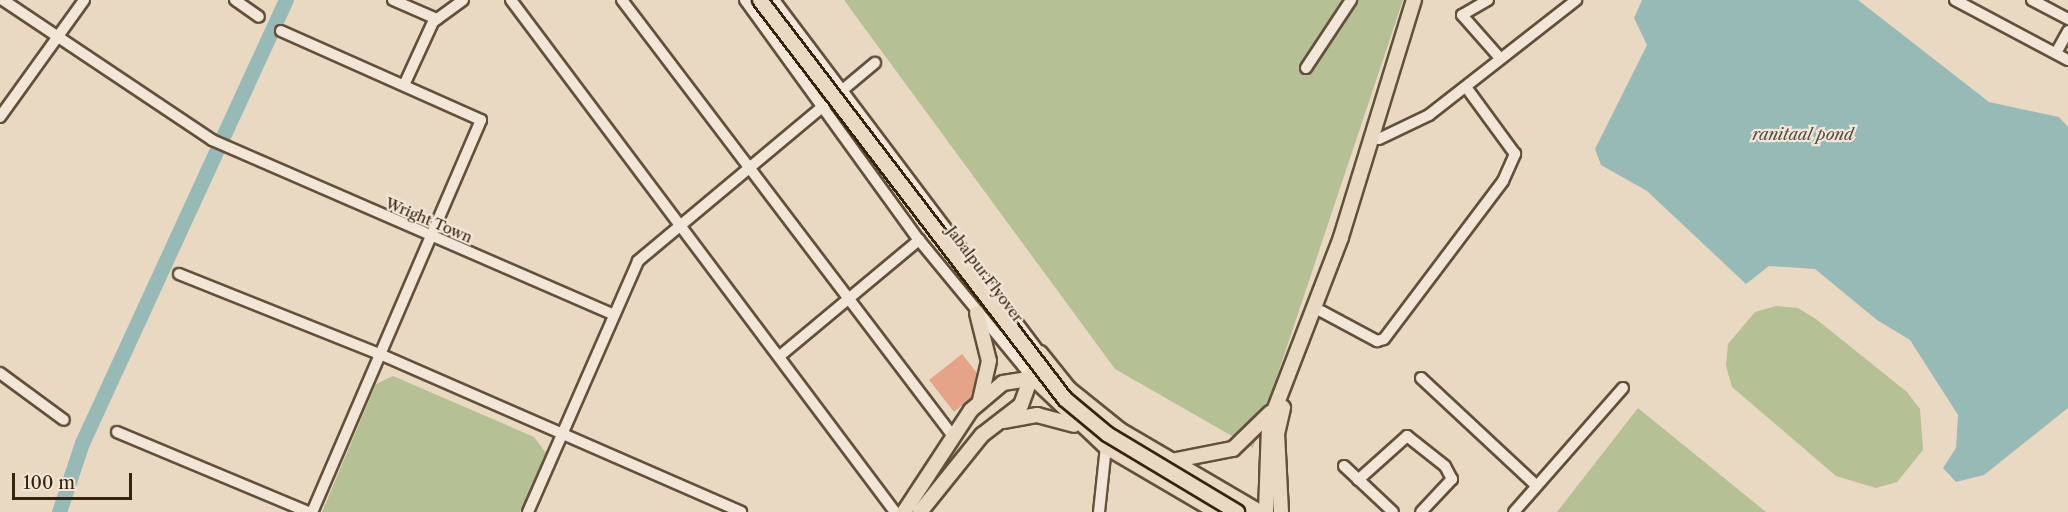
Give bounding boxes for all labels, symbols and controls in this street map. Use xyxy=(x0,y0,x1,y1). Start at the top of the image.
water label: ranitaal pond xyxy=(1753,124,1853,144)
street label: Wright Town xyxy=(383,194,475,246)
street label: Jabalpur Flyover xyxy=(943,222,1027,326)
scale bar xyxy=(15,461,135,499)
text: 100 m xyxy=(23,472,75,494)

